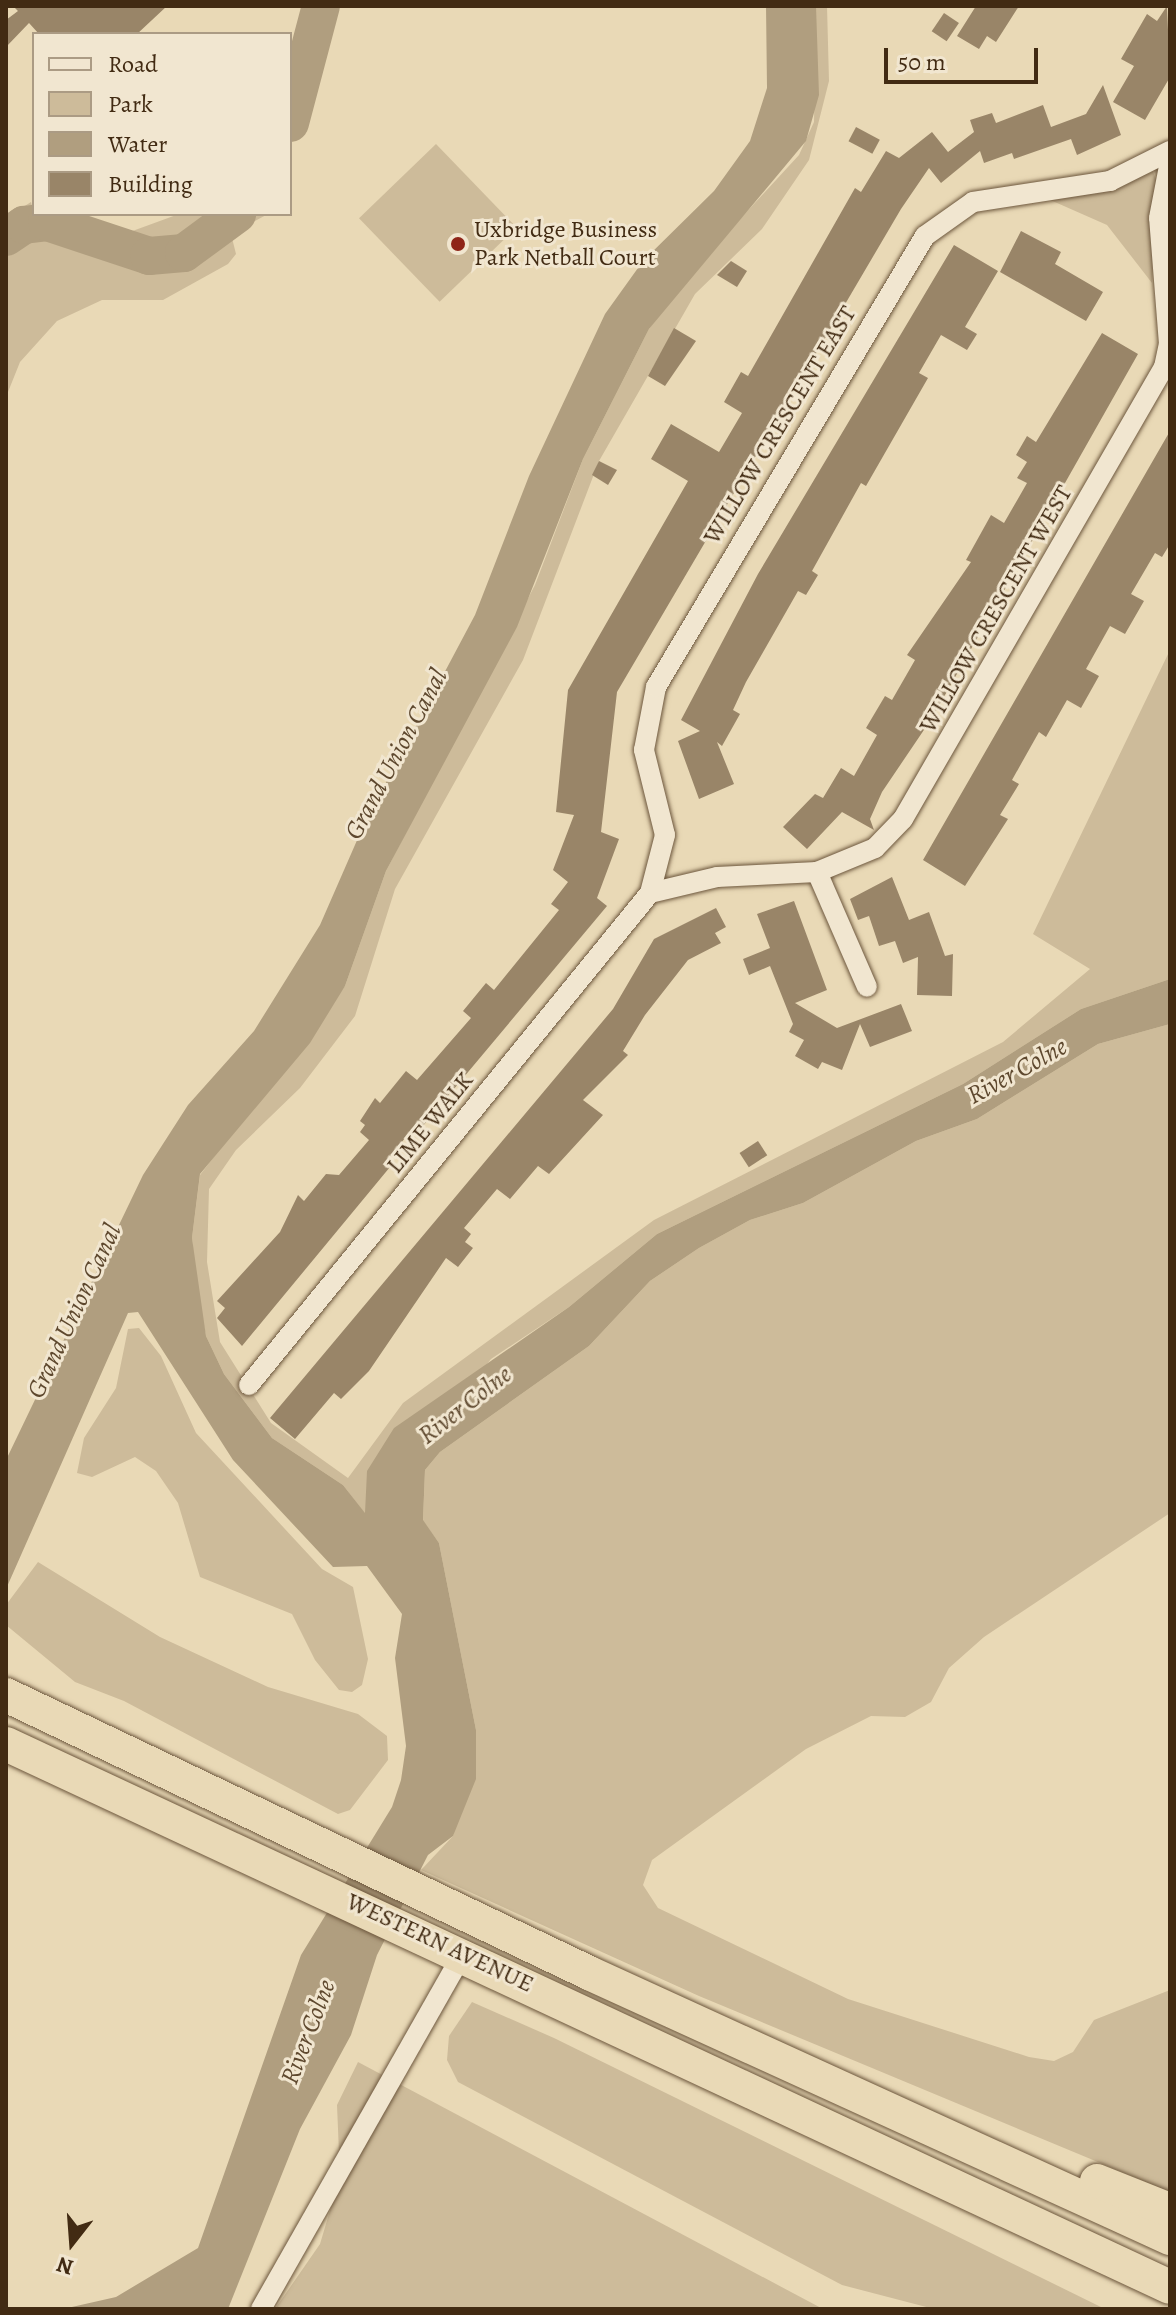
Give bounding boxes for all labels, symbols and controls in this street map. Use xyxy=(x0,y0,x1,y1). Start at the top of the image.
legend xyxy=(32,32,292,216)
scale bar xyxy=(888,32,1042,82)
text: 50 m xyxy=(898,46,946,78)
text: Road xyxy=(108,48,158,80)
text: Park xyxy=(108,88,153,120)
text: Water xyxy=(108,128,168,160)
text: Building xyxy=(108,168,193,200)
place label: Uxbridge Business Park Netball Court xyxy=(474,216,657,272)
marker: Uxbridge Business Park Netball Court xyxy=(449,235,467,253)
street label: WILLOW CRESCENT EAST xyxy=(698,301,862,549)
street label: WILLOW CRESCENT WEST xyxy=(913,480,1079,738)
water label: Grand Union Canal xyxy=(338,663,454,845)
water label: River Colne xyxy=(962,1031,1072,1111)
street label: LIME WALK xyxy=(380,1067,480,1179)
water label: Grand Union Canal xyxy=(20,1219,128,1403)
water label: River Colne xyxy=(412,1359,518,1451)
street label: WESTERN AVENUE xyxy=(342,1887,538,1999)
water label: River Colne xyxy=(274,1975,342,2089)
north arrow xyxy=(32,2203,112,2283)
text: N xyxy=(53,2249,77,2283)

